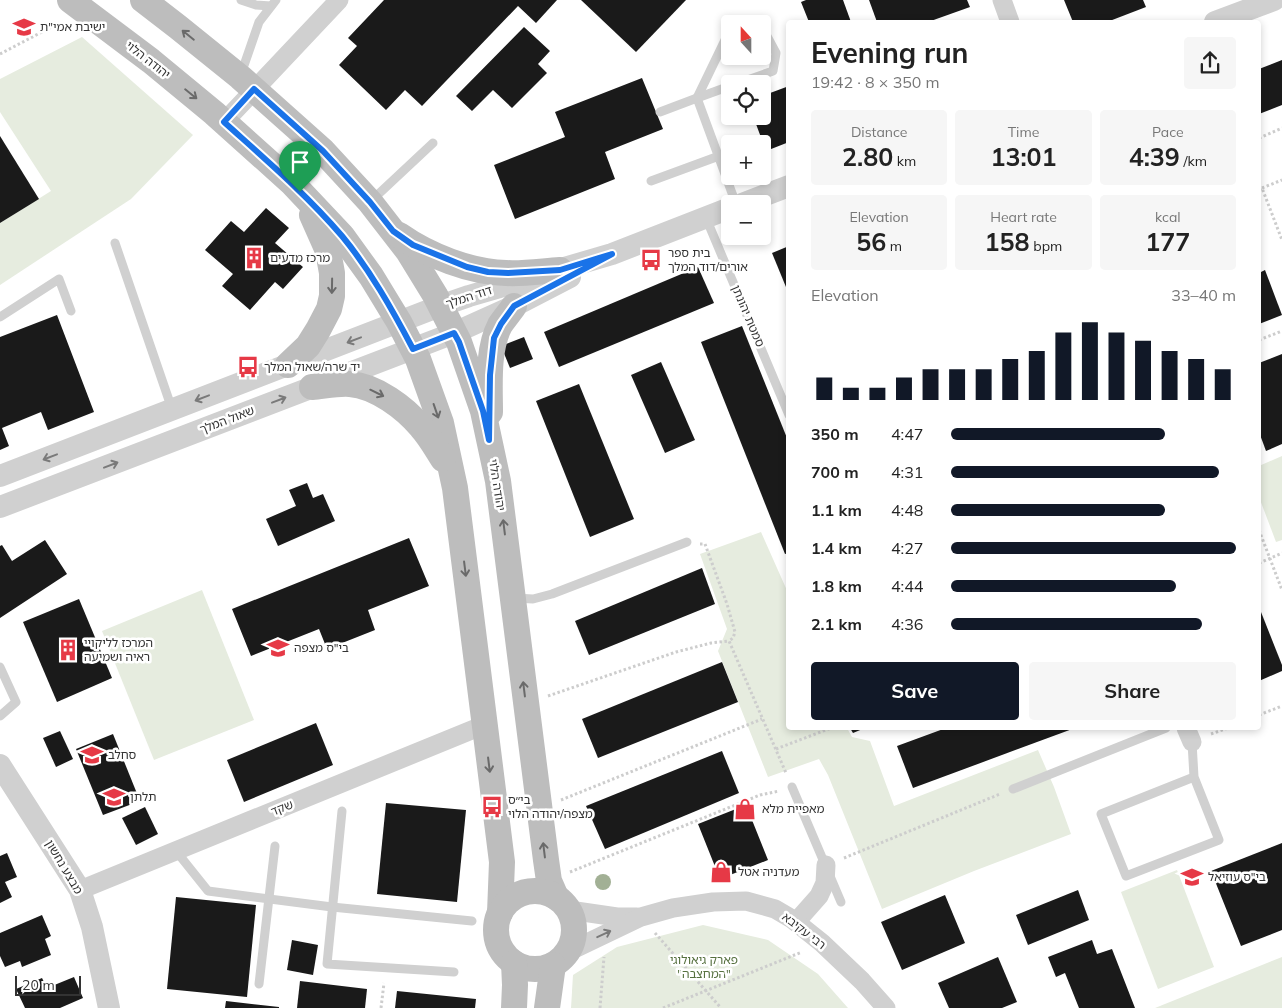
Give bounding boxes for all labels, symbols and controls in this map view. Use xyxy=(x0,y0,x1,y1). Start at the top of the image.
school or university icon: ישיבת אמי"ת xyxy=(11,14,37,40)
north arrow xyxy=(721,15,771,65)
map controls xyxy=(721,15,771,245)
place label: ישיבת אמי"ת xyxy=(40,19,105,34)
one-way arrow xyxy=(182,30,195,41)
text: Evening run xyxy=(811,35,968,70)
button: share xyxy=(1184,37,1236,89)
street label: יהודה הלוי xyxy=(123,38,174,82)
text: 19:42 · 8 × 350 m xyxy=(811,72,940,92)
button: locate xyxy=(721,75,771,125)
one-way arrow xyxy=(184,89,197,100)
text: Distance xyxy=(851,123,907,141)
text: Time xyxy=(1008,123,1039,141)
text: Pace xyxy=(1152,123,1184,141)
button: + xyxy=(721,135,771,185)
pin xyxy=(279,141,321,192)
text: 2.80 xyxy=(842,141,893,172)
text: 13:01 xyxy=(990,141,1057,172)
text: 4:39 xyxy=(1129,141,1180,172)
icon: arrive xyxy=(286,148,314,176)
text: km xyxy=(893,152,916,170)
text: /km xyxy=(1180,152,1207,170)
button: − xyxy=(721,195,771,245)
text: Elevation xyxy=(850,208,909,226)
text: Heart rate xyxy=(990,208,1057,226)
text: kcal xyxy=(1155,208,1181,226)
text: 56 xyxy=(856,226,886,257)
text: 158 xyxy=(985,226,1030,257)
text: 177 xyxy=(1145,226,1190,257)
text: m xyxy=(886,237,902,255)
text: bpm xyxy=(1030,237,1062,255)
building icon: מרכז מדעים xyxy=(241,245,267,271)
place label: בית ספר אורים/דוד המלך xyxy=(668,245,748,274)
bus stop icon: בית ספר אורים/דוד המלך xyxy=(638,247,664,273)
place label: מרכז מדעים xyxy=(270,250,330,265)
one-way arrow xyxy=(327,278,337,294)
street label: דוד המלך xyxy=(444,282,494,311)
street label: סמטת יהונתן xyxy=(729,283,768,349)
text: Elevation xyxy=(811,285,879,305)
text: 33–40 m xyxy=(1171,285,1236,305)
one-way arrow xyxy=(347,336,362,345)
bus stop icon: יד שרה/שאול המלך xyxy=(235,354,261,380)
place label: יד שרה/שאול המלך xyxy=(264,359,360,374)
one-way arrow xyxy=(369,388,384,398)
one-way arrow xyxy=(195,394,210,404)
one-way arrow xyxy=(271,395,286,404)
street label: שאול המלך xyxy=(197,402,256,437)
one-way arrow xyxy=(432,402,441,418)
text: 350 m xyxy=(811,424,859,444)
text: 4:47 xyxy=(891,424,923,444)
one-way arrow xyxy=(43,453,59,462)
street label: יהודה הלוי xyxy=(486,458,509,512)
one-way arrow xyxy=(103,459,118,469)
text: 700 m xyxy=(811,462,859,482)
text: 4:31 xyxy=(891,462,923,482)
text: 1.1 km xyxy=(811,500,862,520)
text: 4:48 xyxy=(891,500,923,520)
one-way arrow xyxy=(499,520,509,536)
text: 1.4 km xyxy=(811,538,862,558)
text: 4:27 xyxy=(891,538,923,558)
one-way arrow xyxy=(460,561,470,577)
text: 1.8 km xyxy=(811,576,862,596)
text: 4:44 xyxy=(891,576,923,596)
text: 2.1 km xyxy=(811,614,862,634)
text: 4:36 xyxy=(891,614,923,634)
place label: המרכז לליקויי ראיה ושמיעה xyxy=(84,635,153,664)
school or university icon: בי"ס מצפה xyxy=(265,635,291,661)
building icon: המרכז לליקויי ראיה ושמיעה xyxy=(55,637,81,663)
place label: בי"ס מצפה xyxy=(294,640,349,655)
button: Save xyxy=(811,662,1019,720)
button: Share xyxy=(1029,662,1236,720)
one-way arrow xyxy=(519,681,529,697)
school or university icon: סחלב xyxy=(79,742,105,768)
place label: סחלב xyxy=(108,747,137,762)
one-way arrow xyxy=(485,757,495,773)
school or university icon: תלתן xyxy=(101,784,127,810)
place label: תלתן xyxy=(130,789,157,804)
place label: בי״ס מצפה/יהודה הלוי xyxy=(508,792,593,821)
bus stop icon: בי״ס מצפה/יהודה הלוי xyxy=(479,794,505,820)
street label: שקד xyxy=(268,796,295,819)
shop icon: מאפיית מלא xyxy=(732,796,758,822)
place label: מאפיית מלא xyxy=(762,801,825,816)
street label: מבצע נחשון xyxy=(42,837,86,897)
one-way arrow xyxy=(539,842,549,858)
shop icon: מעדניה אטל xyxy=(708,859,734,885)
place label: מעדניה אטל xyxy=(738,864,799,879)
school or university icon: בי"ס עוזיאל xyxy=(1179,864,1205,890)
place label: בי"ס עוזיאל xyxy=(1208,869,1266,884)
street label: רבי עקיבא xyxy=(780,909,829,952)
one-way arrow xyxy=(596,929,611,939)
park label: פארק גיאולוגי "המחצבה" xyxy=(670,952,738,981)
scale bar xyxy=(15,973,81,996)
text: 20 m xyxy=(22,976,55,994)

